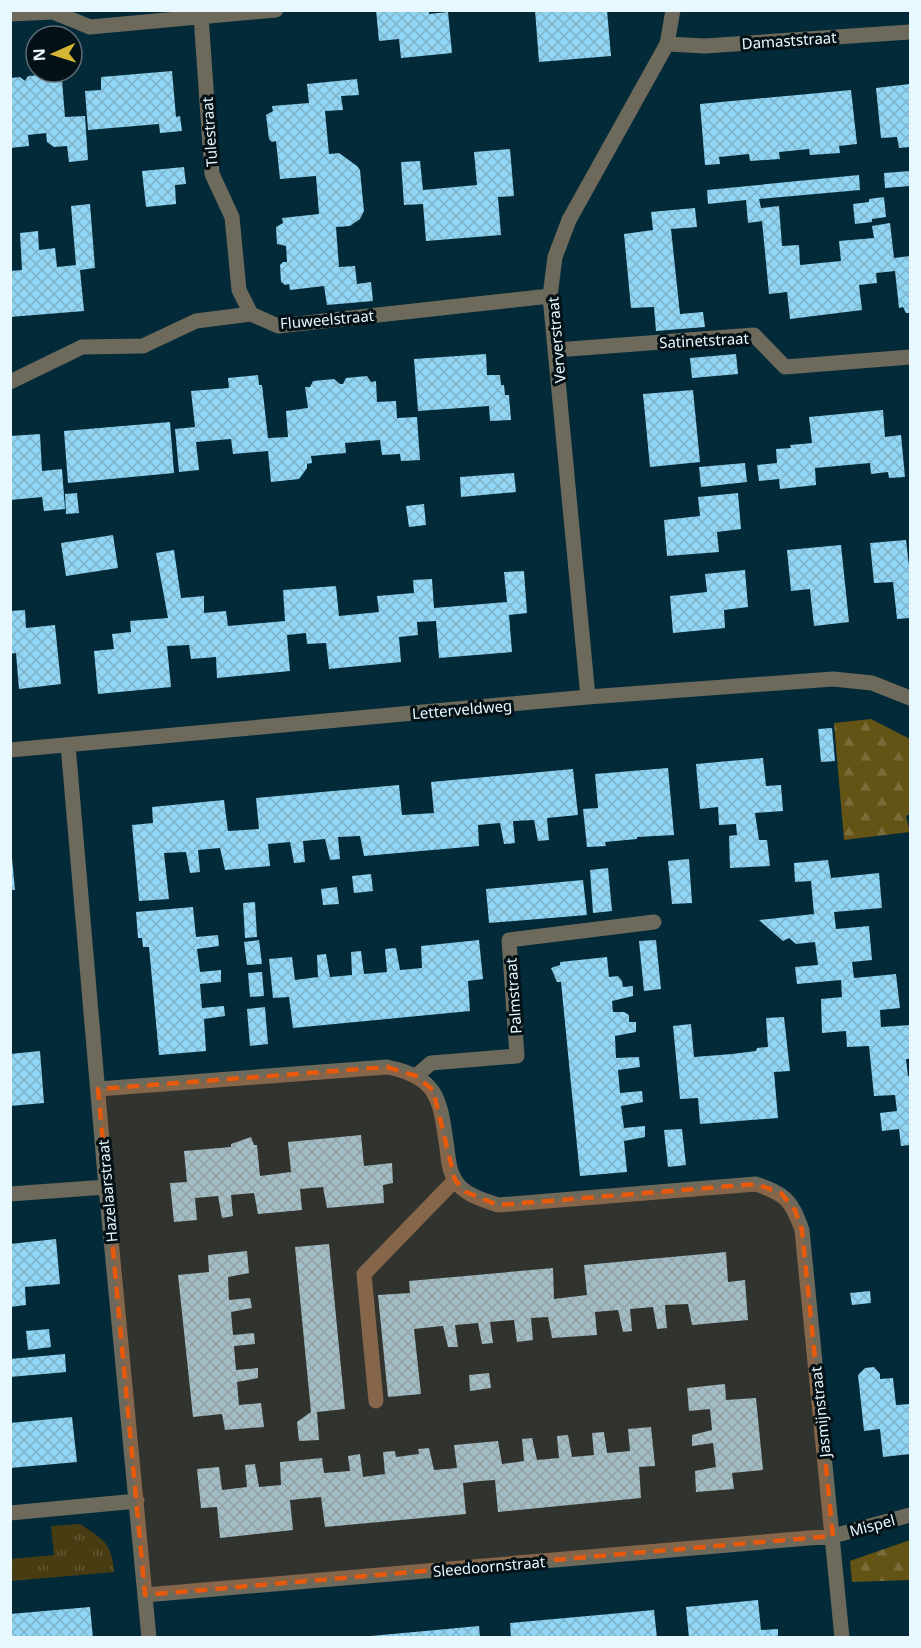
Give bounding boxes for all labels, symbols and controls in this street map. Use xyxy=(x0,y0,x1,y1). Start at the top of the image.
north arrow xyxy=(24,24,84,84)
street label: Damaststraat xyxy=(741,27,838,53)
text: N xyxy=(28,48,50,62)
street label: Tulestraat xyxy=(197,96,221,168)
street label: Ververstraat xyxy=(542,296,570,384)
street label: Fluweelstraat xyxy=(279,305,375,333)
street label: Satinetstraat xyxy=(659,328,750,352)
street label: Letterveldweg xyxy=(411,695,513,723)
street label: Palmstraat xyxy=(500,957,526,1035)
street label: Hazelaarstraat xyxy=(93,1138,121,1243)
street label: Jasmijnstraat xyxy=(805,1365,835,1461)
street label: Mispel xyxy=(847,1509,897,1541)
street label: Sleedoornstraat xyxy=(432,1551,547,1581)

